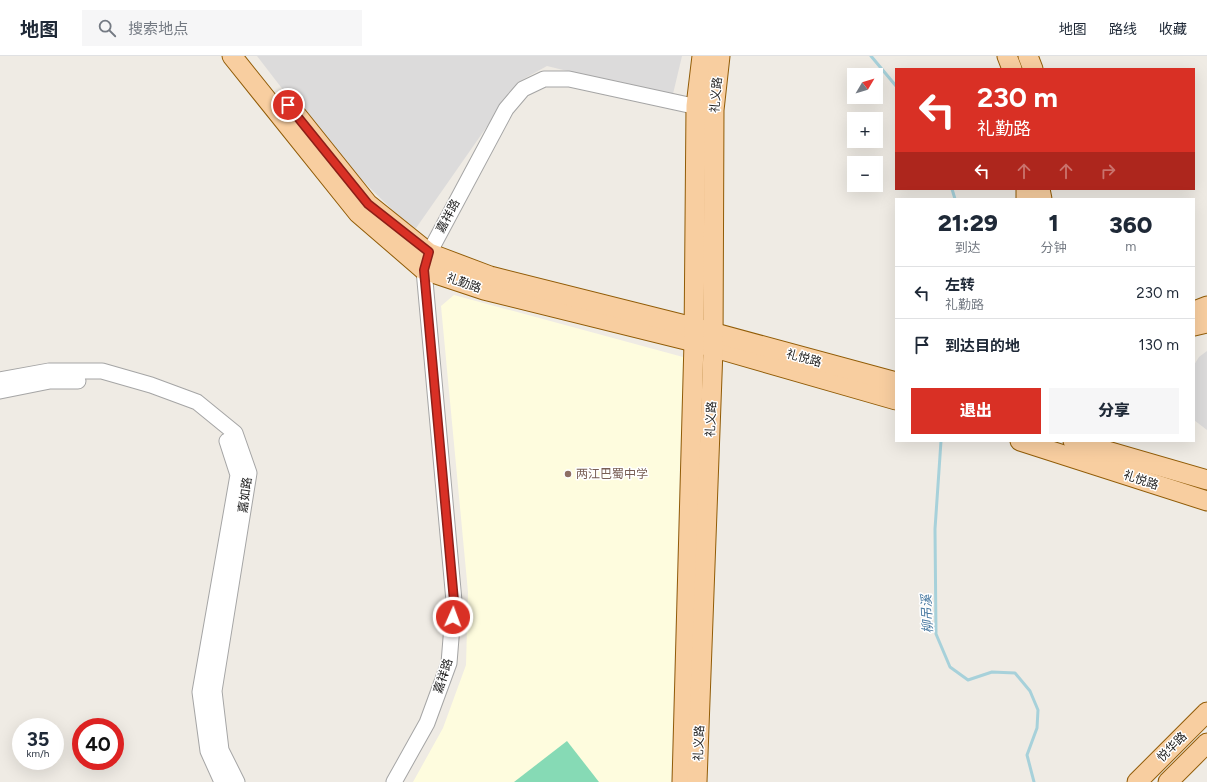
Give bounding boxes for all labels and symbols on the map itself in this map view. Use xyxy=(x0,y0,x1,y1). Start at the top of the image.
north arrow xyxy=(847,68,883,104)
street label: 礼义路 xyxy=(707,76,725,114)
pin xyxy=(271,88,305,122)
street label: 嘉祥路 xyxy=(433,197,463,235)
street label: 礼勤路 xyxy=(445,271,483,295)
street label: 礼悦路 xyxy=(785,347,823,369)
street label: 礼义路 xyxy=(703,401,719,437)
place label: 两江巴蜀中学 xyxy=(576,467,648,481)
street label: 礼悦路 xyxy=(1122,468,1160,492)
marker: 两江巴蜀中学 xyxy=(563,469,573,479)
street label: 嘉如路 xyxy=(236,476,254,514)
water label: 柳吊溪 xyxy=(918,592,936,634)
position arrow xyxy=(432,596,474,638)
street label: 嘉祥路 xyxy=(431,657,455,695)
speed limit sign: 40 xyxy=(72,718,124,770)
street label: 礼义路 xyxy=(691,725,707,761)
street label: 悦华路 xyxy=(1154,729,1190,765)

